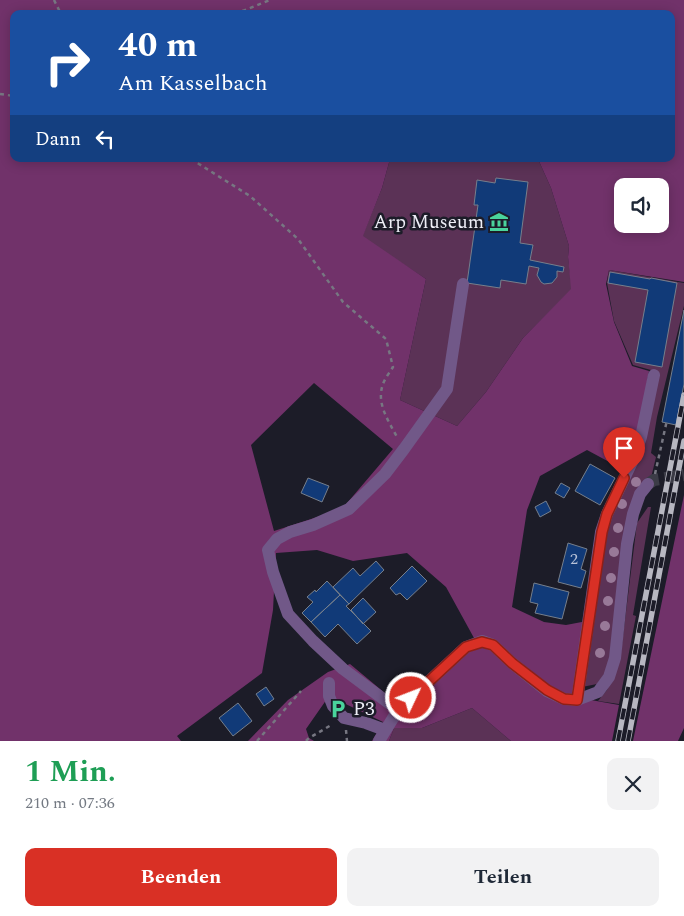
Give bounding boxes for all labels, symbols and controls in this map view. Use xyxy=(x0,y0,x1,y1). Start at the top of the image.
text: 40 m xyxy=(118,19,198,72)
icon: right xyxy=(35,30,100,95)
text: Am Kasselbach xyxy=(118,67,268,100)
text: Dann xyxy=(35,125,81,154)
icon: left xyxy=(91,125,119,153)
map controls xyxy=(614,178,669,233)
button: sound xyxy=(614,178,669,233)
place label: Arp Museum xyxy=(373,208,484,237)
museum icon: Arp Museum xyxy=(488,211,510,233)
pin xyxy=(603,427,645,478)
icon: arrive xyxy=(610,434,638,462)
house number: 2 xyxy=(570,547,578,571)
position arrow xyxy=(384,671,436,723)
place label: P3 xyxy=(353,695,375,724)
parking icon: P3 xyxy=(327,698,349,720)
text: 1 Min. xyxy=(25,749,116,795)
button: close xyxy=(607,758,659,810)
text: 210 m · 07:36 xyxy=(25,791,115,815)
button: Beenden xyxy=(25,848,337,906)
button: Teilen xyxy=(347,848,659,906)

